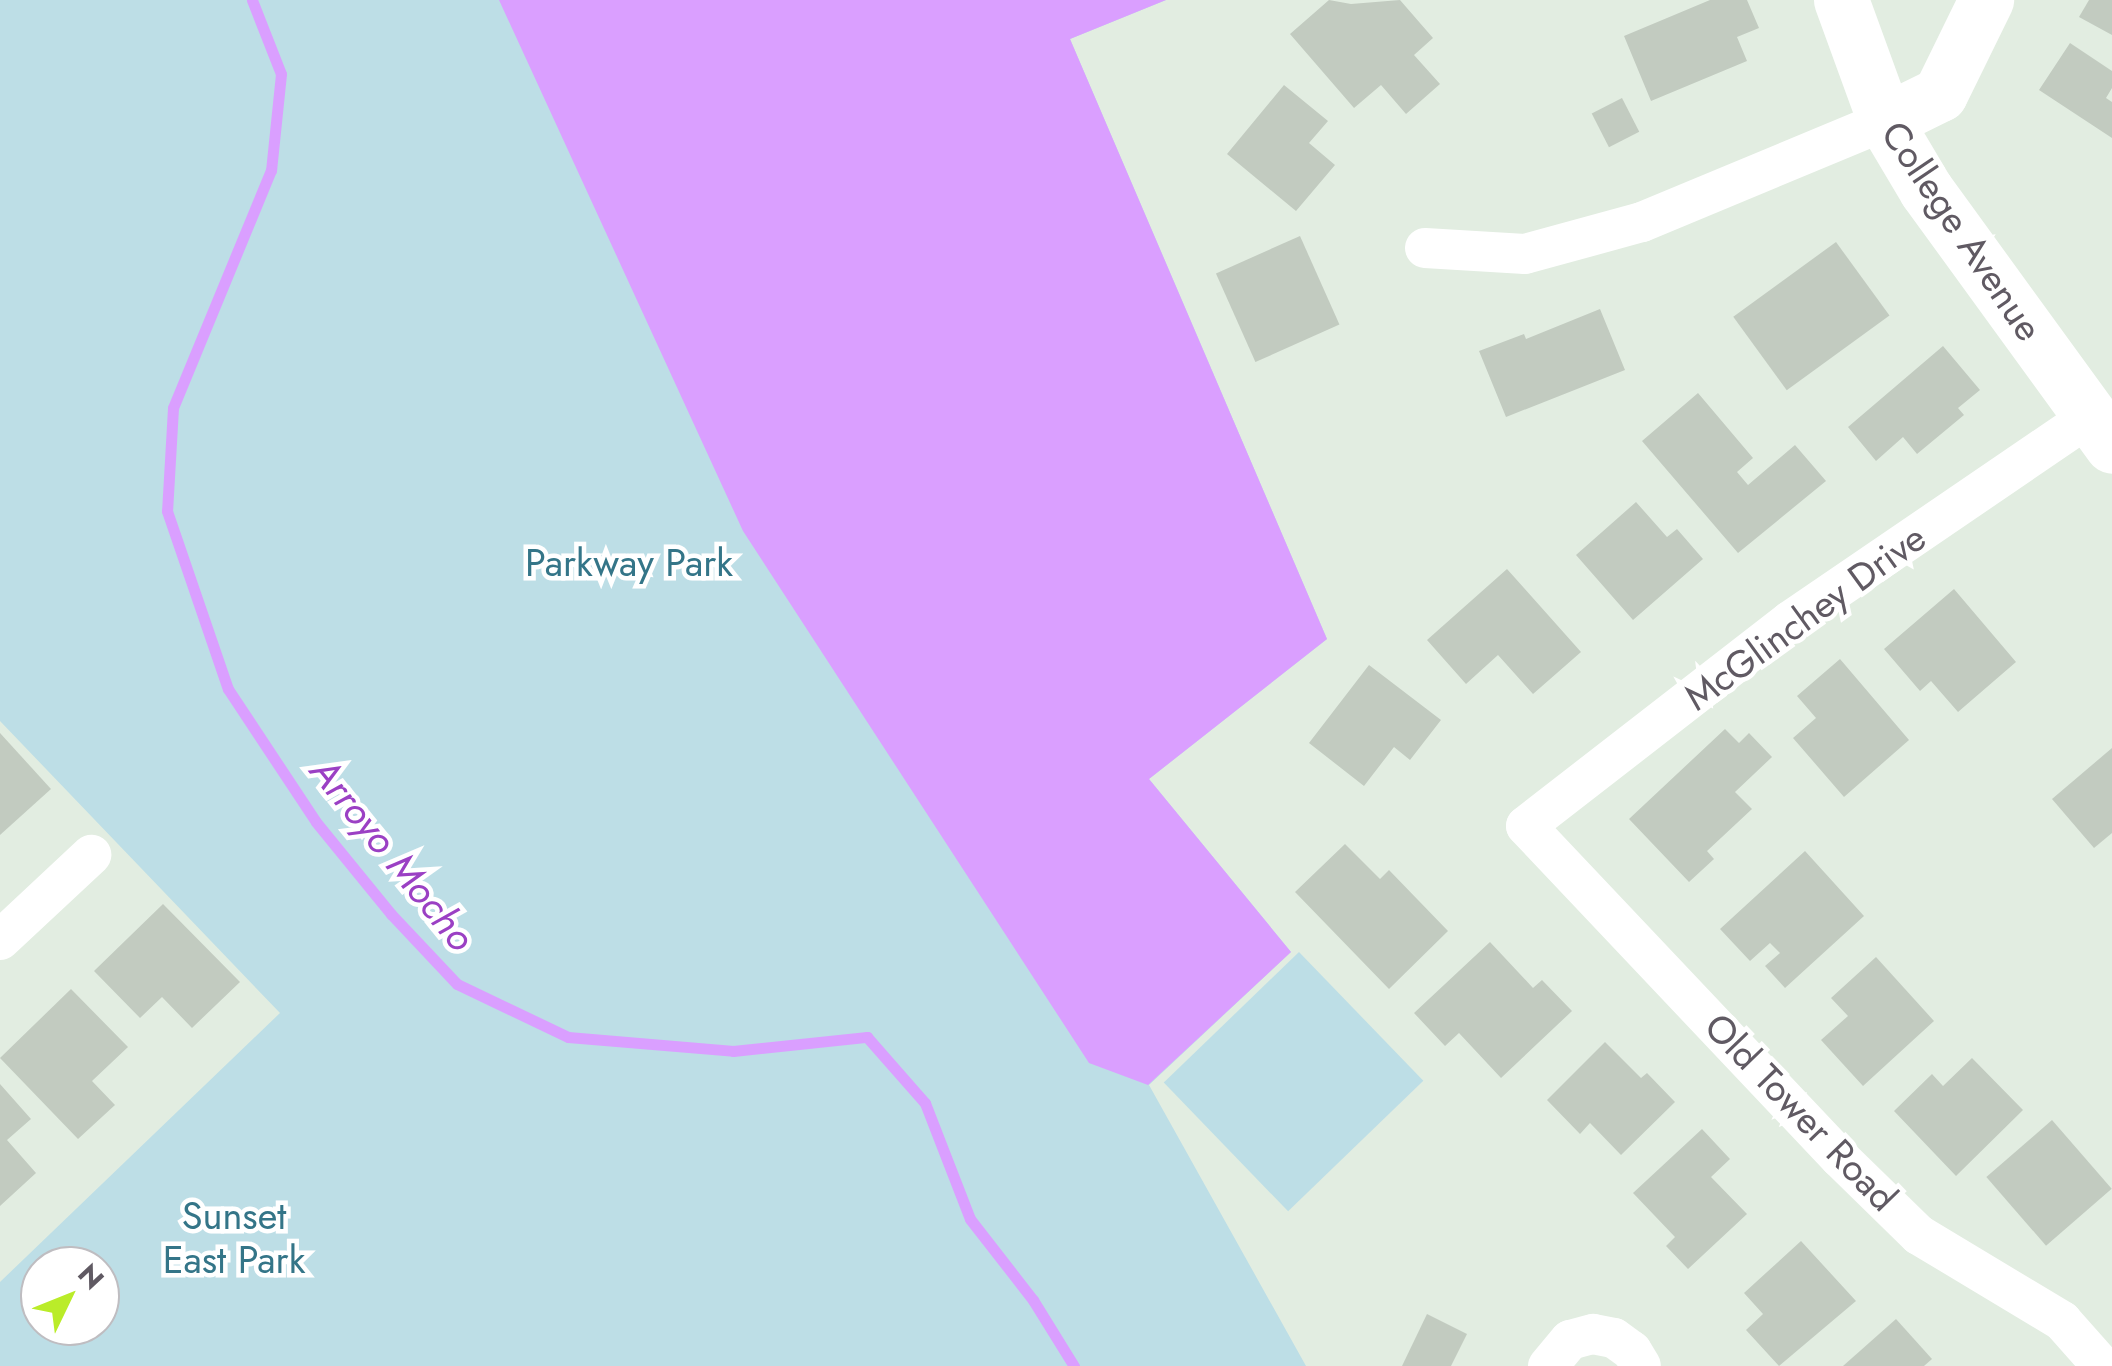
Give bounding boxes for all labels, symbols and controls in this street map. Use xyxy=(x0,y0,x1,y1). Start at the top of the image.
street label: College Avenue xyxy=(1872,113,2052,349)
street label: McGlinchey Drive xyxy=(1676,514,1934,720)
park label: Parkway Park xyxy=(525,540,733,586)
water label: Arroyo Mocho xyxy=(300,748,486,960)
street label: Old Tower Road xyxy=(1695,1004,1907,1220)
park label: Sunset East Park xyxy=(163,1193,305,1282)
north arrow xyxy=(20,1246,120,1346)
text: N xyxy=(68,1254,113,1299)

